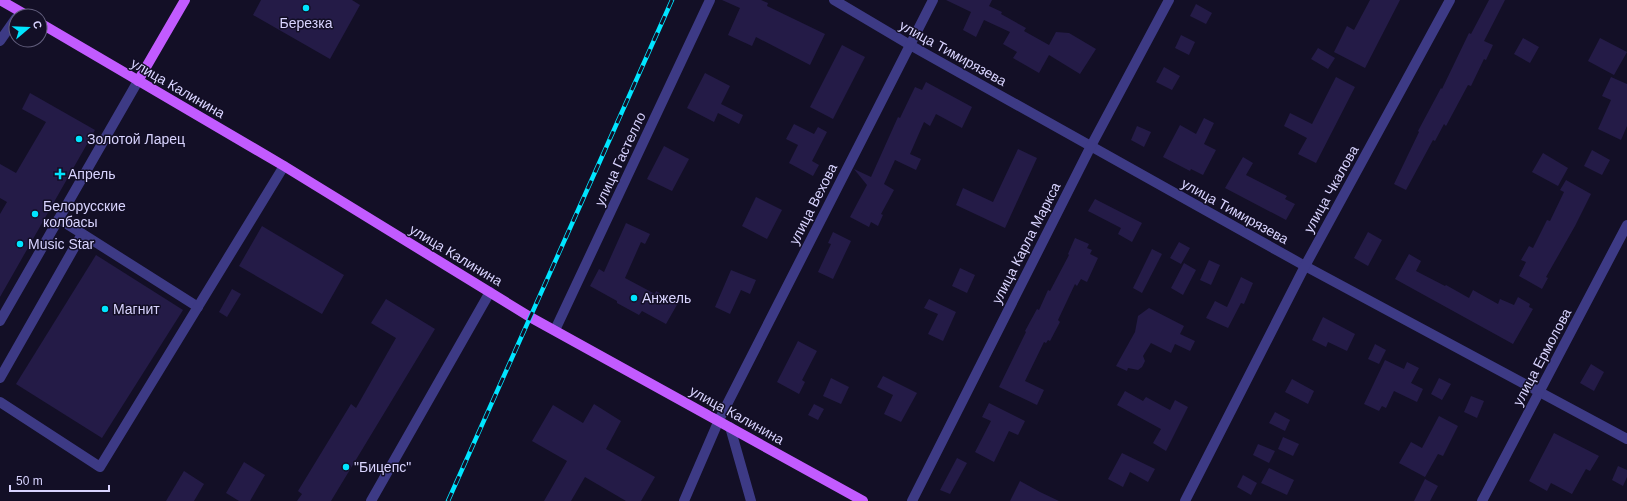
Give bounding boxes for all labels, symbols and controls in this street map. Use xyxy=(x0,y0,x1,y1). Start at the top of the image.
marker: Березка xyxy=(301,3,311,13)
north arrow xyxy=(8,8,48,48)
place label: Березка xyxy=(280,15,333,31)
street label: улица Тимирязева xyxy=(897,17,1009,89)
text: С xyxy=(30,19,44,31)
street label: улица Калинина xyxy=(128,55,228,121)
street label: улица Гастелло xyxy=(591,109,649,209)
place label: Золотой Ларец xyxy=(87,131,185,147)
marker: Золотой Ларец xyxy=(74,134,84,144)
street label: улица Чкалова xyxy=(1300,142,1362,235)
street label: улица Вехова xyxy=(786,161,840,247)
place label: Апрель xyxy=(68,166,116,182)
marker: Апрель xyxy=(55,169,65,179)
street label: улица Тимирязева xyxy=(1179,175,1291,247)
street label: улица Карла Маркса xyxy=(988,180,1064,306)
place label: Белорусские колбасы xyxy=(43,198,126,230)
marker: Белорусские колбасы xyxy=(30,209,40,219)
street label: улица Калинина xyxy=(407,221,505,289)
place label: Music Star xyxy=(28,236,94,252)
marker: Music Star xyxy=(15,239,25,249)
place label: Анжель xyxy=(642,290,691,306)
marker: Анжель xyxy=(629,293,639,303)
place label: Магнит xyxy=(113,301,160,317)
marker: Магнит xyxy=(100,304,110,314)
street label: улица Ермолова xyxy=(1510,305,1574,408)
street label: улица Калинина xyxy=(687,382,787,448)
place label: "Бицепс" xyxy=(354,459,411,475)
marker: "Бицепс" xyxy=(341,462,351,472)
scale bar xyxy=(10,467,109,493)
text: 50 m xyxy=(16,474,43,488)

